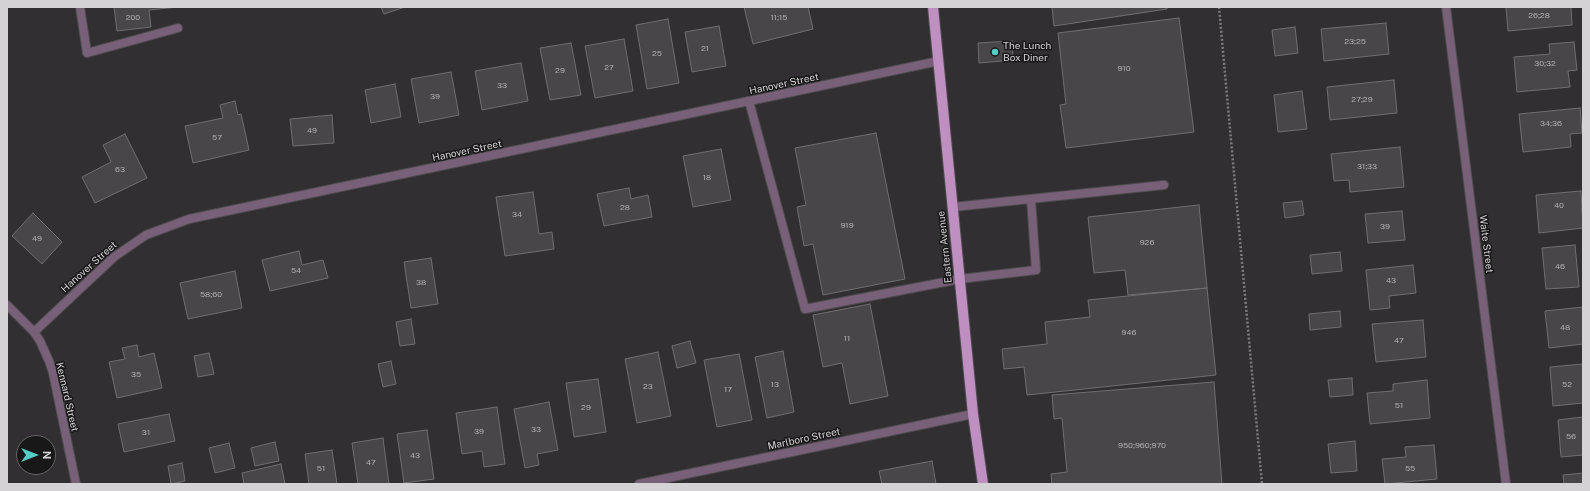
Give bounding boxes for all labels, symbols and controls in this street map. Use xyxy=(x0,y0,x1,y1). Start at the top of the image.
house number: 26;28 xyxy=(1528,11,1550,21)
house number: 200 xyxy=(126,13,140,23)
house number: 11;15 xyxy=(771,13,787,23)
house number: 23;25 xyxy=(1344,37,1366,47)
place label: The Lunch Box Diner xyxy=(1003,40,1051,64)
house number: 21 xyxy=(701,44,709,54)
marker: The Lunch Box Diner xyxy=(990,47,1000,57)
house number: 25 xyxy=(652,49,662,59)
house number: 30;32 xyxy=(1534,59,1556,69)
house number: 27 xyxy=(604,63,614,73)
house number: 910 xyxy=(1117,64,1131,74)
house number: 29 xyxy=(555,66,565,76)
street label: Hanover Street xyxy=(748,71,820,97)
house number: 33 xyxy=(497,81,507,91)
house number: 39 xyxy=(430,92,440,102)
house number: 27;29 xyxy=(1351,95,1373,105)
house number: 34;36 xyxy=(1540,119,1562,129)
house number: 49 xyxy=(307,126,317,136)
house number: 57 xyxy=(212,133,222,143)
street label: Hanover Street xyxy=(431,138,503,164)
house number: 31;33 xyxy=(1357,162,1377,172)
house number: 63 xyxy=(115,165,125,175)
house number: 18 xyxy=(703,173,711,183)
house number: 40 xyxy=(1554,201,1564,211)
house number: 28 xyxy=(620,203,630,213)
house number: 34 xyxy=(512,210,522,220)
street label: Eastern Avenue xyxy=(935,210,955,284)
street label: Waite Street xyxy=(1477,214,1495,274)
house number: 919 xyxy=(840,221,854,231)
house number: 39 xyxy=(1380,222,1390,232)
house number: 49 xyxy=(32,234,42,244)
house number: 926 xyxy=(1140,238,1154,248)
street label: Hanover Street xyxy=(59,239,119,295)
house number: 46 xyxy=(1555,262,1565,272)
house number: 54 xyxy=(291,266,301,276)
house number: 43 xyxy=(1386,276,1396,286)
house number: 38 xyxy=(416,278,426,288)
house number: 58;60 xyxy=(200,290,222,300)
house number: 48 xyxy=(1560,323,1570,333)
house number: 946 xyxy=(1122,328,1136,338)
house number: 11 xyxy=(844,334,850,344)
house number: 47 xyxy=(1394,336,1404,346)
street label: Kennard Street xyxy=(53,361,81,433)
house number: 35 xyxy=(131,370,141,380)
house number: 13 xyxy=(771,380,779,390)
house number: 52 xyxy=(1562,380,1572,390)
house number: 23 xyxy=(643,382,653,392)
house number: 17 xyxy=(724,385,732,395)
house number: 51 xyxy=(1395,401,1403,411)
house number: 29 xyxy=(581,403,591,413)
house number: 33 xyxy=(531,425,541,435)
street label: Marlboro Street xyxy=(767,425,841,453)
house number: 39 xyxy=(474,427,484,437)
house number: 31 xyxy=(142,428,150,438)
house number: 56 xyxy=(1566,432,1576,442)
north arrow xyxy=(16,435,56,475)
house number: 950;960;970 xyxy=(1118,441,1166,451)
text: N xyxy=(41,451,53,459)
house number: 43 xyxy=(410,451,420,461)
house number: 47 xyxy=(366,458,376,468)
house number: 51 xyxy=(317,464,325,474)
house number: 55 xyxy=(1405,464,1415,474)

